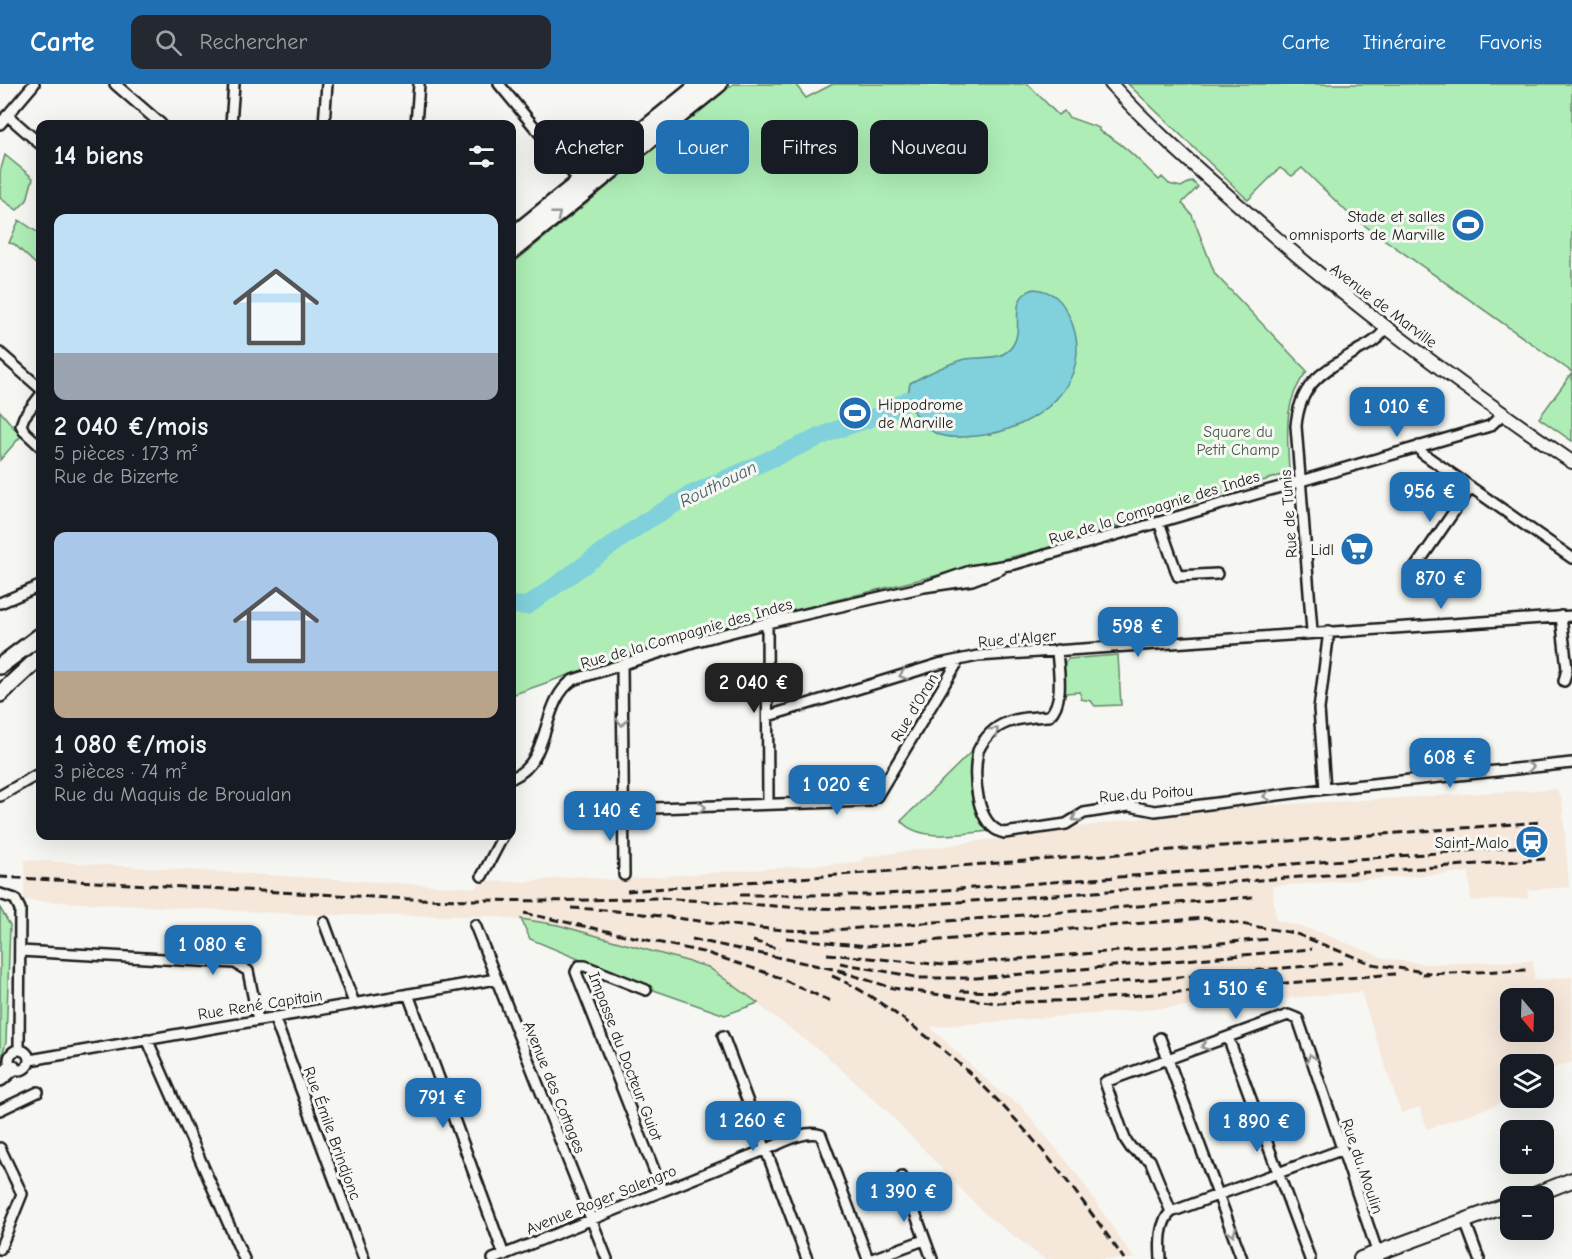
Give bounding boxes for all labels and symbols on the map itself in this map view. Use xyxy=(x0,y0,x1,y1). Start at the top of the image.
sports icon: Stade et salles omnisports de Marville xyxy=(1450,207,1486,243)
place label: Stade et salles omnisports de Marville xyxy=(1289,208,1445,244)
one-way arrow xyxy=(550,211,561,222)
street label: Avenue de Marville xyxy=(1326,260,1440,352)
pin: 1 010 € xyxy=(1342,387,1452,438)
sports icon: Hippodrome de Marville xyxy=(837,395,873,431)
place label: Hippodrome de Marville xyxy=(878,396,963,432)
park label: Square du Petit Champ xyxy=(1197,423,1279,459)
water label: Routhouan xyxy=(676,457,760,512)
street label: Rue de la Compagnie des Indes xyxy=(1047,467,1262,549)
street label: Rue de Tunis xyxy=(1277,469,1301,559)
pin: 956 € xyxy=(1388,472,1472,523)
supermarket icon: Lidl xyxy=(1339,531,1375,567)
place label: Lidl xyxy=(1310,541,1334,559)
pin: 870 € xyxy=(1399,559,1483,610)
street label: Rue de la Compagnie des Indes xyxy=(578,595,795,673)
pin: 598 € xyxy=(1096,607,1180,658)
street label: Rue d'Alger xyxy=(977,627,1058,651)
pin: 2 040 € xyxy=(699,663,809,714)
one-way arrow xyxy=(898,668,909,680)
street label: Rue d'Oran xyxy=(888,670,942,745)
one-way arrow xyxy=(616,718,628,727)
one-way arrow xyxy=(988,728,999,738)
pin: 608 € xyxy=(1408,738,1492,789)
one-way arrow xyxy=(1525,761,1534,774)
pin: 1 020 € xyxy=(782,765,892,816)
street label: Rue du Poitou xyxy=(1098,782,1194,806)
one-way arrow xyxy=(1263,789,1272,802)
pin: 1 140 € xyxy=(555,791,665,842)
one-way arrow xyxy=(697,800,706,813)
one-way arrow xyxy=(1072,811,1082,823)
station icon: Saint-Malo xyxy=(1514,824,1550,860)
place label: Saint-Malo xyxy=(1435,834,1509,852)
pin: 1 080 € xyxy=(158,925,268,976)
street label: Impasse du Docteur Guiot xyxy=(585,969,666,1144)
pin: 1 510 € xyxy=(1181,969,1291,1020)
street label: Rue René Capitain xyxy=(197,986,324,1024)
north arrow xyxy=(1500,988,1554,1042)
street label: Avenue des Cottages xyxy=(519,1019,589,1156)
one-way arrow xyxy=(1200,1038,1211,1051)
one-way arrow xyxy=(1306,1053,1318,1064)
street label: Rue Émile Brindjonc xyxy=(300,1064,366,1203)
pin: 791 € xyxy=(401,1078,485,1129)
pin: 1 260 € xyxy=(698,1101,808,1152)
pin: 1 890 € xyxy=(1202,1102,1312,1153)
street label: Rue du Moulin xyxy=(1337,1117,1387,1216)
street label: Avenue Roger Salengro xyxy=(524,1162,679,1238)
pin: 1 390 € xyxy=(849,1172,959,1223)
one-way arrow xyxy=(1225,1226,1238,1237)

